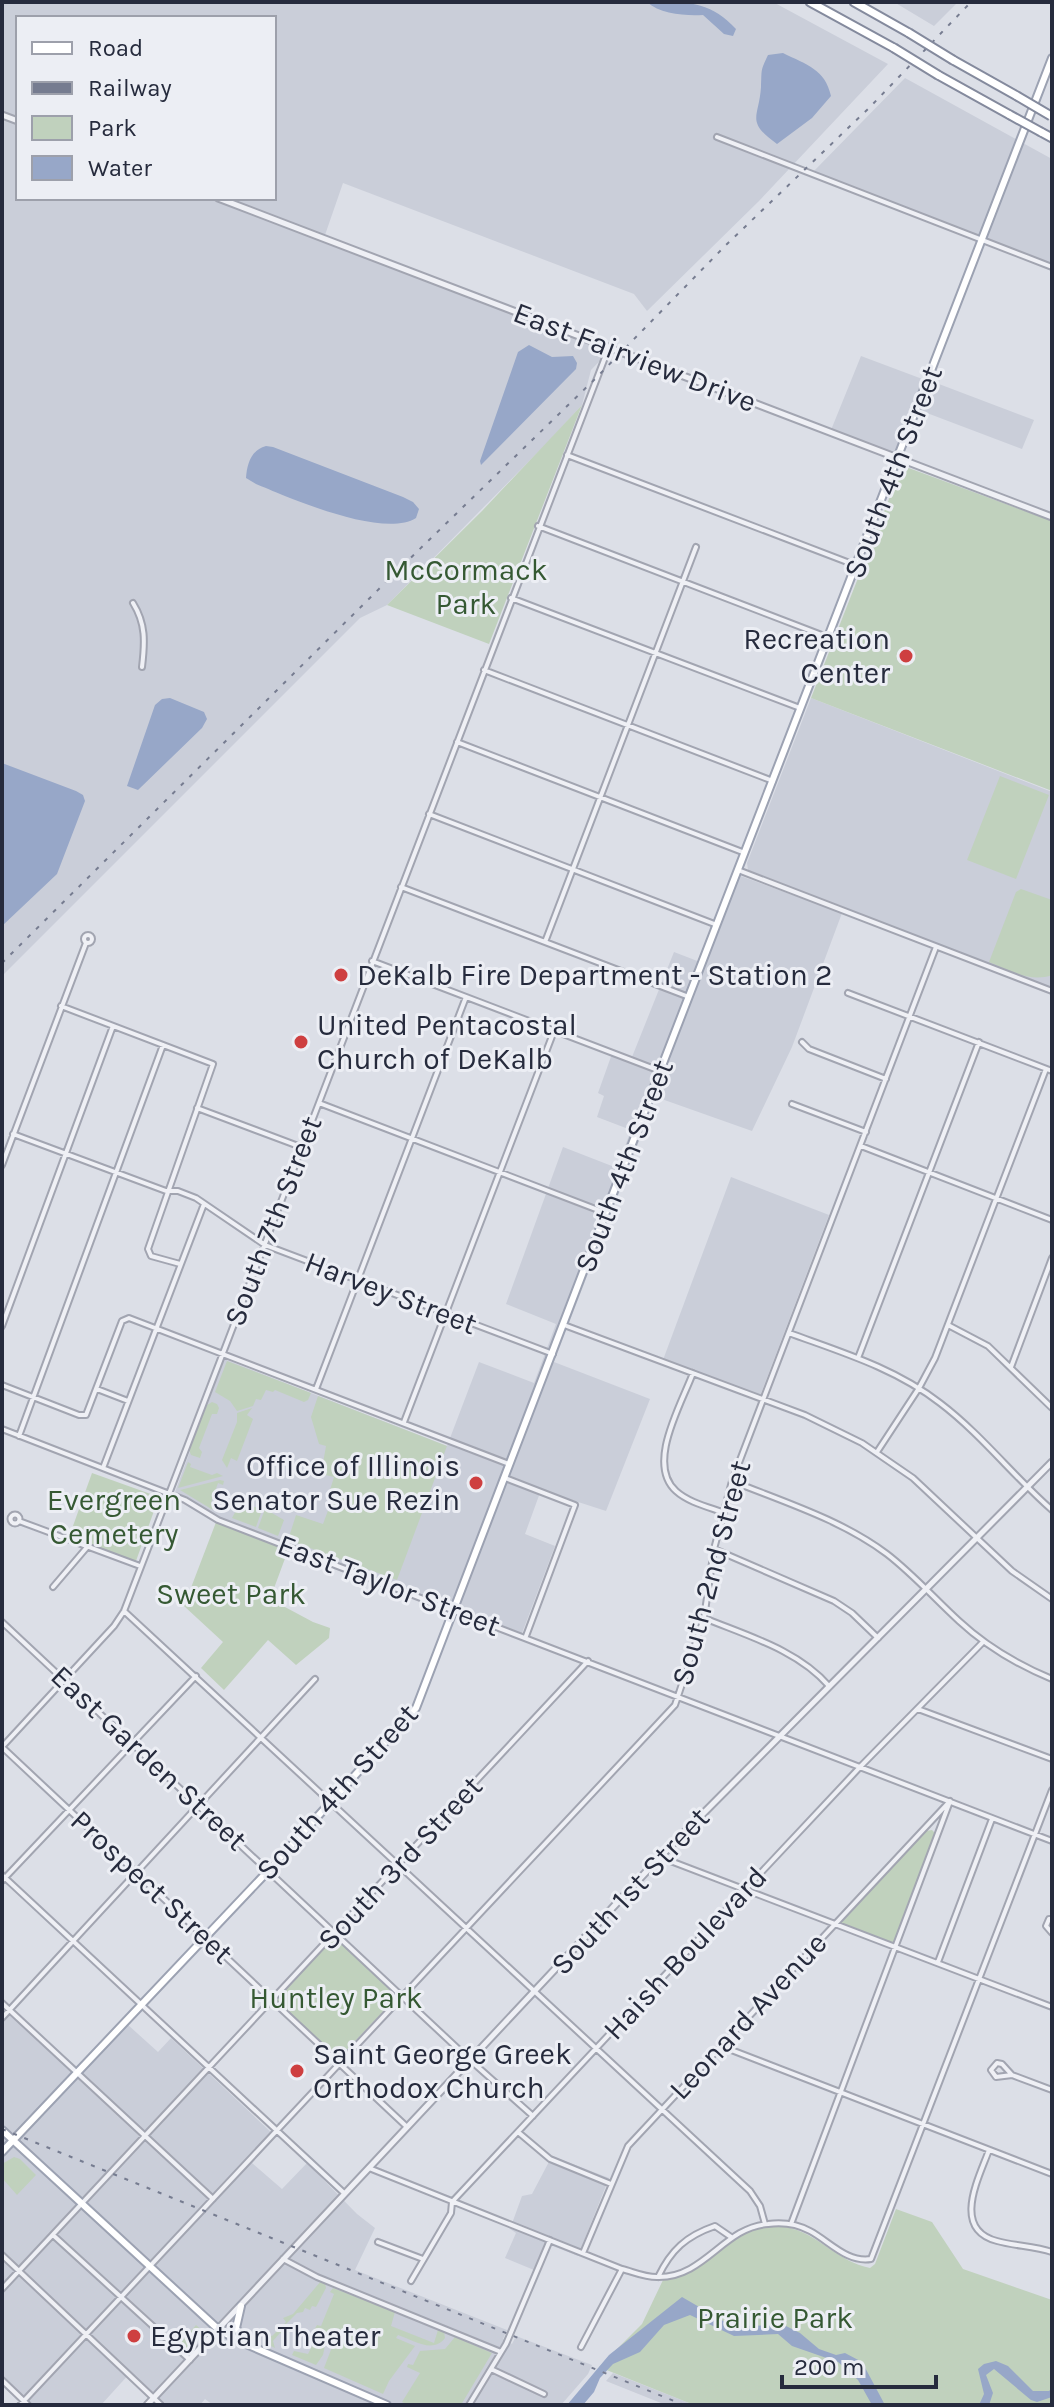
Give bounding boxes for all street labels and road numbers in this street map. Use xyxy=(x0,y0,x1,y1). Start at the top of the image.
street label: East Fairview Drive xyxy=(508,294,762,420)
street label: South 4th Street xyxy=(836,361,950,583)
street label: South 4th Street xyxy=(567,1055,681,1277)
street label: South 7th Street xyxy=(216,1111,330,1331)
street label: Harvey Street xyxy=(300,1244,482,1342)
street label: South 2nd Street xyxy=(664,1456,758,1690)
street label: East Taylor Street xyxy=(273,1526,505,1644)
street label: East Garden Street xyxy=(43,1658,255,1858)
street label: South 4th Street xyxy=(248,1696,426,1888)
street label: South 3rd Street xyxy=(310,1768,490,1958)
street label: South 1st Street xyxy=(543,1800,717,1982)
street label: Prospect Street xyxy=(63,1803,241,1971)
street label: Haish Boulevard xyxy=(596,1859,774,2047)
street label: Leonard Avenue xyxy=(662,1925,834,2107)

